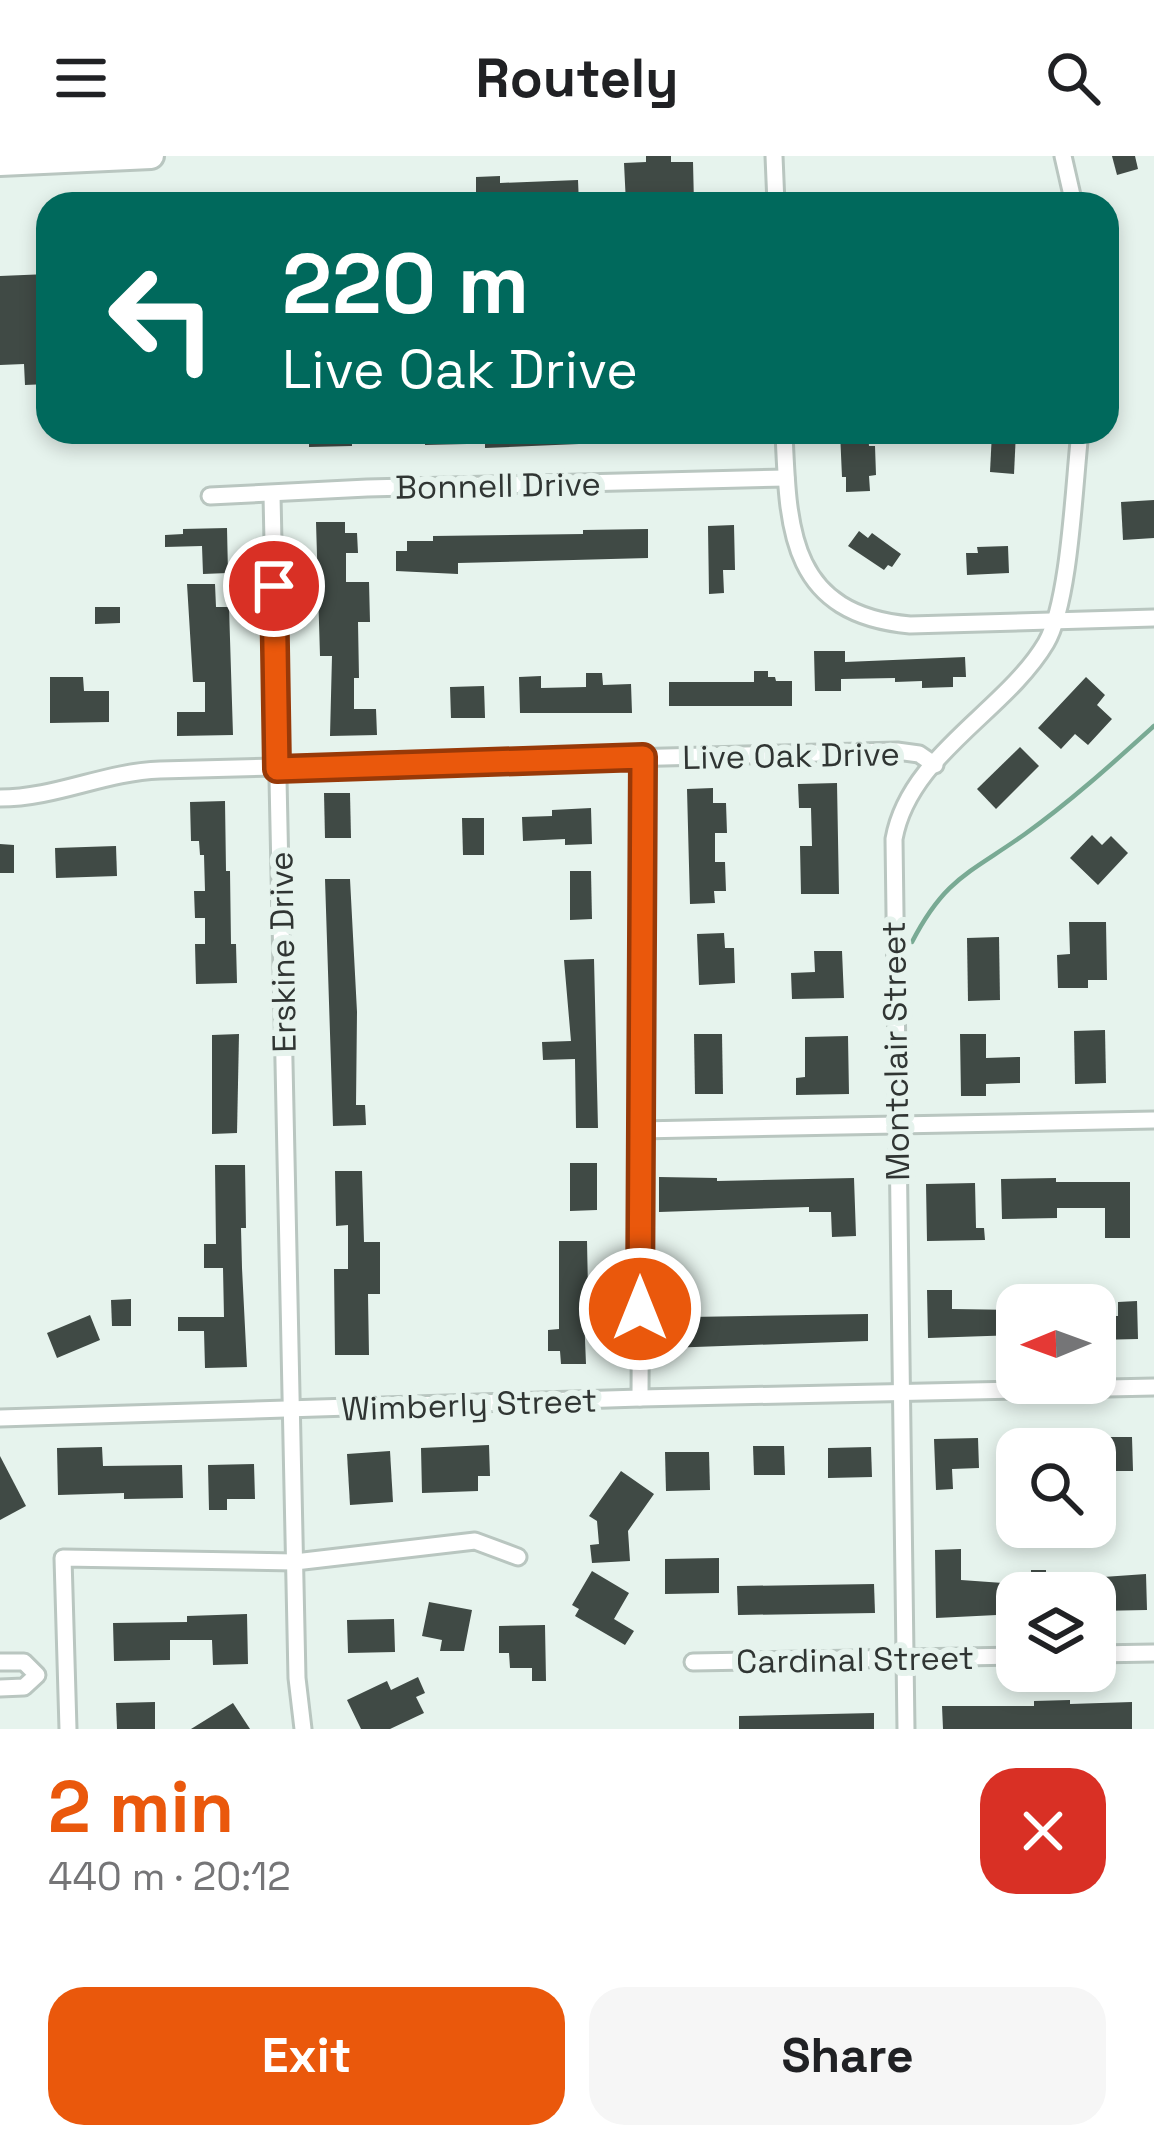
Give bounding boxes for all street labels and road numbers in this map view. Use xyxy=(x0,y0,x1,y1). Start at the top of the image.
street label: Bonnell Drive xyxy=(395,463,601,509)
street label: Live Oak Drive xyxy=(682,733,900,779)
street label: Erskine Drive xyxy=(260,851,306,1053)
street label: Montclair Street xyxy=(873,921,919,1181)
street label: Wimberly Street xyxy=(340,1380,598,1430)
street label: Cardinal Street xyxy=(736,1637,974,1683)

